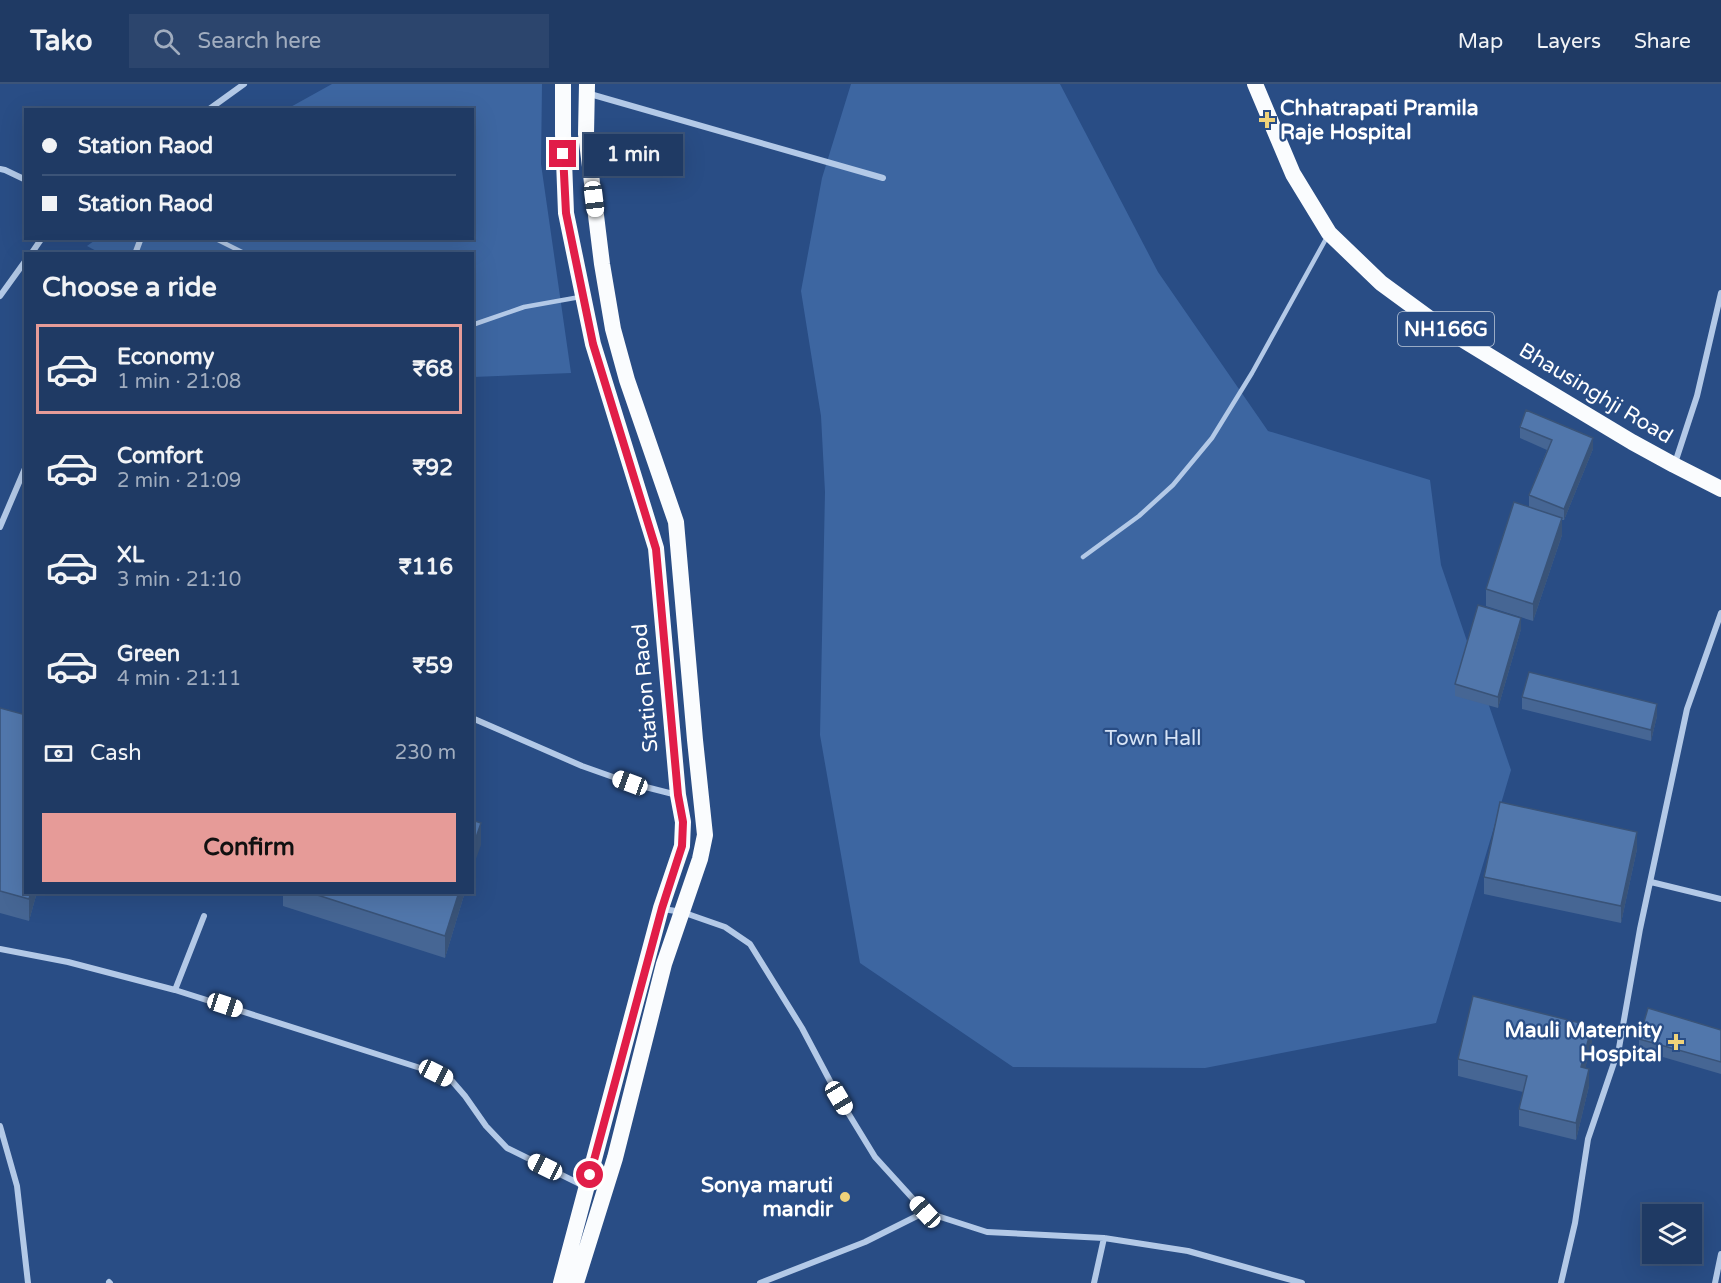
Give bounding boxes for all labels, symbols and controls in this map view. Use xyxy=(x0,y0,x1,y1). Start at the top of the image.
search box xyxy=(129,14,549,68)
text: Tako xyxy=(30,24,93,58)
icon: search xyxy=(150,25,183,58)
text: Search here xyxy=(198,28,321,54)
text: Map xyxy=(1458,29,1503,54)
text: Layers xyxy=(1536,29,1601,54)
text: Share xyxy=(1634,29,1691,54)
place label: Chhatrapati Pramila Raje Hospital xyxy=(1280,96,1478,145)
marker: Chhatrapati Pramila Raje Hospital xyxy=(1258,111,1276,129)
text: Station Raod xyxy=(78,133,213,159)
callout: 1 min xyxy=(584,133,683,175)
route end xyxy=(549,140,576,167)
text: 1 min xyxy=(607,143,660,167)
car xyxy=(583,180,605,218)
text: Station Raod xyxy=(78,191,213,217)
text: Choose a ride xyxy=(42,271,217,304)
road number: NH166G xyxy=(1398,312,1494,346)
street label: Bhausinghji Road xyxy=(1514,338,1677,449)
icon: car xyxy=(45,342,99,396)
text: Economy xyxy=(117,344,214,370)
text: ₹68 xyxy=(412,356,453,382)
text: 1 min · 21:08 xyxy=(117,370,241,394)
icon: car xyxy=(45,441,99,495)
text: Comfort xyxy=(117,443,203,469)
text: ₹92 xyxy=(412,455,453,481)
text: 2 min · 21:09 xyxy=(117,469,241,493)
icon: car xyxy=(45,540,99,594)
text: XL xyxy=(117,542,144,568)
text: ₹116 xyxy=(399,554,453,580)
text: 3 min · 21:10 xyxy=(117,568,241,592)
street label: Station Raod xyxy=(627,623,664,753)
icon: car xyxy=(45,639,99,693)
text: Green xyxy=(117,641,180,667)
text: ₹59 xyxy=(412,653,453,679)
text: 4 min · 21:11 xyxy=(117,667,241,691)
park label: Town Hall xyxy=(1104,726,1202,751)
icon: cash xyxy=(42,737,75,770)
text: Cash xyxy=(90,740,142,766)
text: 230 m xyxy=(395,741,456,765)
car xyxy=(610,768,650,798)
button: Confirm xyxy=(42,813,456,882)
car xyxy=(205,991,245,1019)
place label: Mauli Maternity Hospital xyxy=(1504,1018,1663,1067)
marker: Mauli Maternity Hospital xyxy=(1667,1033,1685,1051)
car xyxy=(416,1057,456,1089)
car xyxy=(822,1078,856,1118)
car xyxy=(525,1151,565,1183)
route start xyxy=(576,1161,603,1188)
place label: Sonya maruti mandir xyxy=(701,1173,834,1222)
marker: Sonya maruti mandir xyxy=(838,1190,852,1204)
car xyxy=(906,1193,944,1231)
map controls xyxy=(1642,1204,1702,1264)
button: layers xyxy=(1642,1204,1702,1264)

